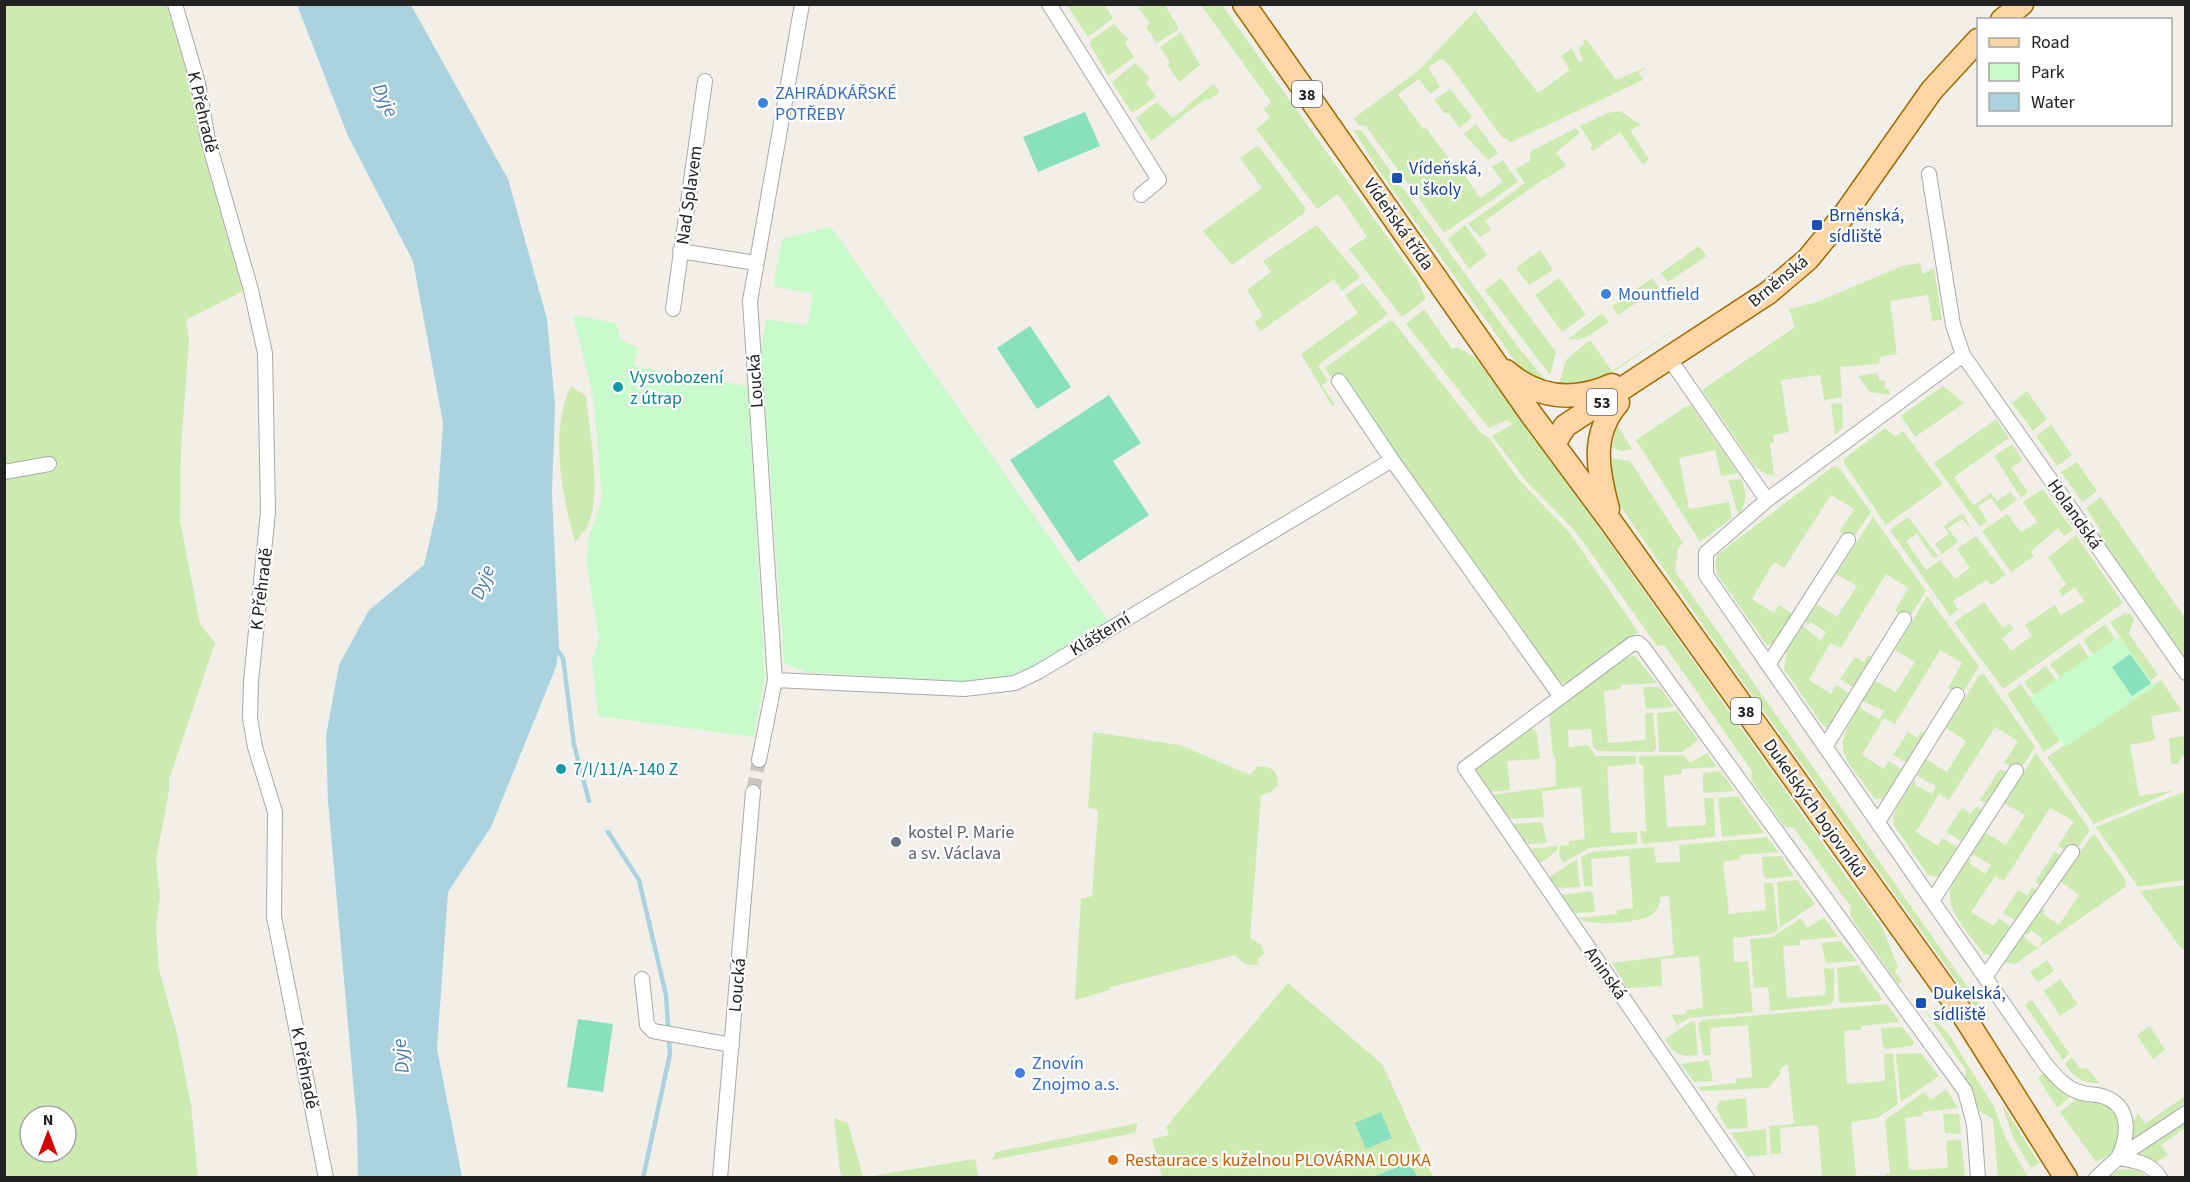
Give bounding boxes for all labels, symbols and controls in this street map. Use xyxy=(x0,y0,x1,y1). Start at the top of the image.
legend xyxy=(1977,18,2172,126)
text: Road xyxy=(2031,30,2070,55)
text: Park xyxy=(2031,60,2065,85)
street label: K Přehradě xyxy=(181,69,224,155)
water label: Dyje xyxy=(365,79,405,122)
place label: ZAHRÁDKÁŘSKÉ POTŘEBY xyxy=(775,81,897,127)
road number: 38 xyxy=(1292,81,1322,107)
text: Water xyxy=(2031,90,2075,115)
marker: ZAHRÁDKÁŘSKÉ POTŘEBY xyxy=(756,96,770,110)
street label: Nad Splavem xyxy=(670,144,709,246)
place label: Vídeňská, u školy xyxy=(1409,156,1482,202)
marker: Vídeňská, u školy xyxy=(1390,171,1404,185)
street label: Vídeňská třída xyxy=(1358,173,1440,275)
place label: Brněnská, sídliště xyxy=(1829,203,1904,249)
marker: Brněnská, sídliště xyxy=(1810,218,1824,232)
street label: Brněnská xyxy=(1743,249,1814,313)
place label: Mountfield xyxy=(1618,282,1700,307)
marker: Mountfield xyxy=(1599,287,1613,301)
street label: Loucká xyxy=(741,353,770,409)
place label: Vysvobození z útrap xyxy=(630,365,724,411)
marker: Vysvobození z útrap xyxy=(611,380,625,394)
road number: 53 xyxy=(1587,389,1617,415)
street label: Holandská xyxy=(2041,474,2108,554)
street label: K Přehradě xyxy=(244,546,279,632)
water label: Dyje xyxy=(464,561,502,604)
street label: Klášterní xyxy=(1065,606,1136,662)
road number: 38 xyxy=(1731,698,1761,724)
street label: Dukelských bojovníků xyxy=(1757,734,1872,883)
place label: 7/I/11/A-140 Z xyxy=(573,757,678,782)
marker: 7/I/11/A-140 Z xyxy=(554,762,568,776)
place label: kostel P. Marie a sv. Václava xyxy=(908,820,1015,866)
marker: kostel P. Marie a sv. Václava xyxy=(889,835,903,849)
street label: Aninská xyxy=(1578,942,1633,1005)
street label: Loucká xyxy=(723,957,752,1013)
place label: Dukelská, sídliště xyxy=(1933,981,2006,1027)
marker: Dukelská, sídliště xyxy=(1914,996,1928,1010)
street label: K Přehradě xyxy=(284,1025,325,1111)
water label: Dyje xyxy=(385,1037,417,1075)
place label: Znovín Znojmo a.s. xyxy=(1032,1051,1120,1097)
marker: Znovín Znojmo a.s. xyxy=(1013,1066,1027,1080)
north arrow xyxy=(18,1104,78,1164)
text: N xyxy=(43,1109,53,1131)
place label: Restaurace s kuželnou PLOVÁRNA LOUKA xyxy=(1125,1148,1431,1173)
marker: Restaurace s kuželnou PLOVÁRNA LOUKA xyxy=(1106,1153,1120,1167)

